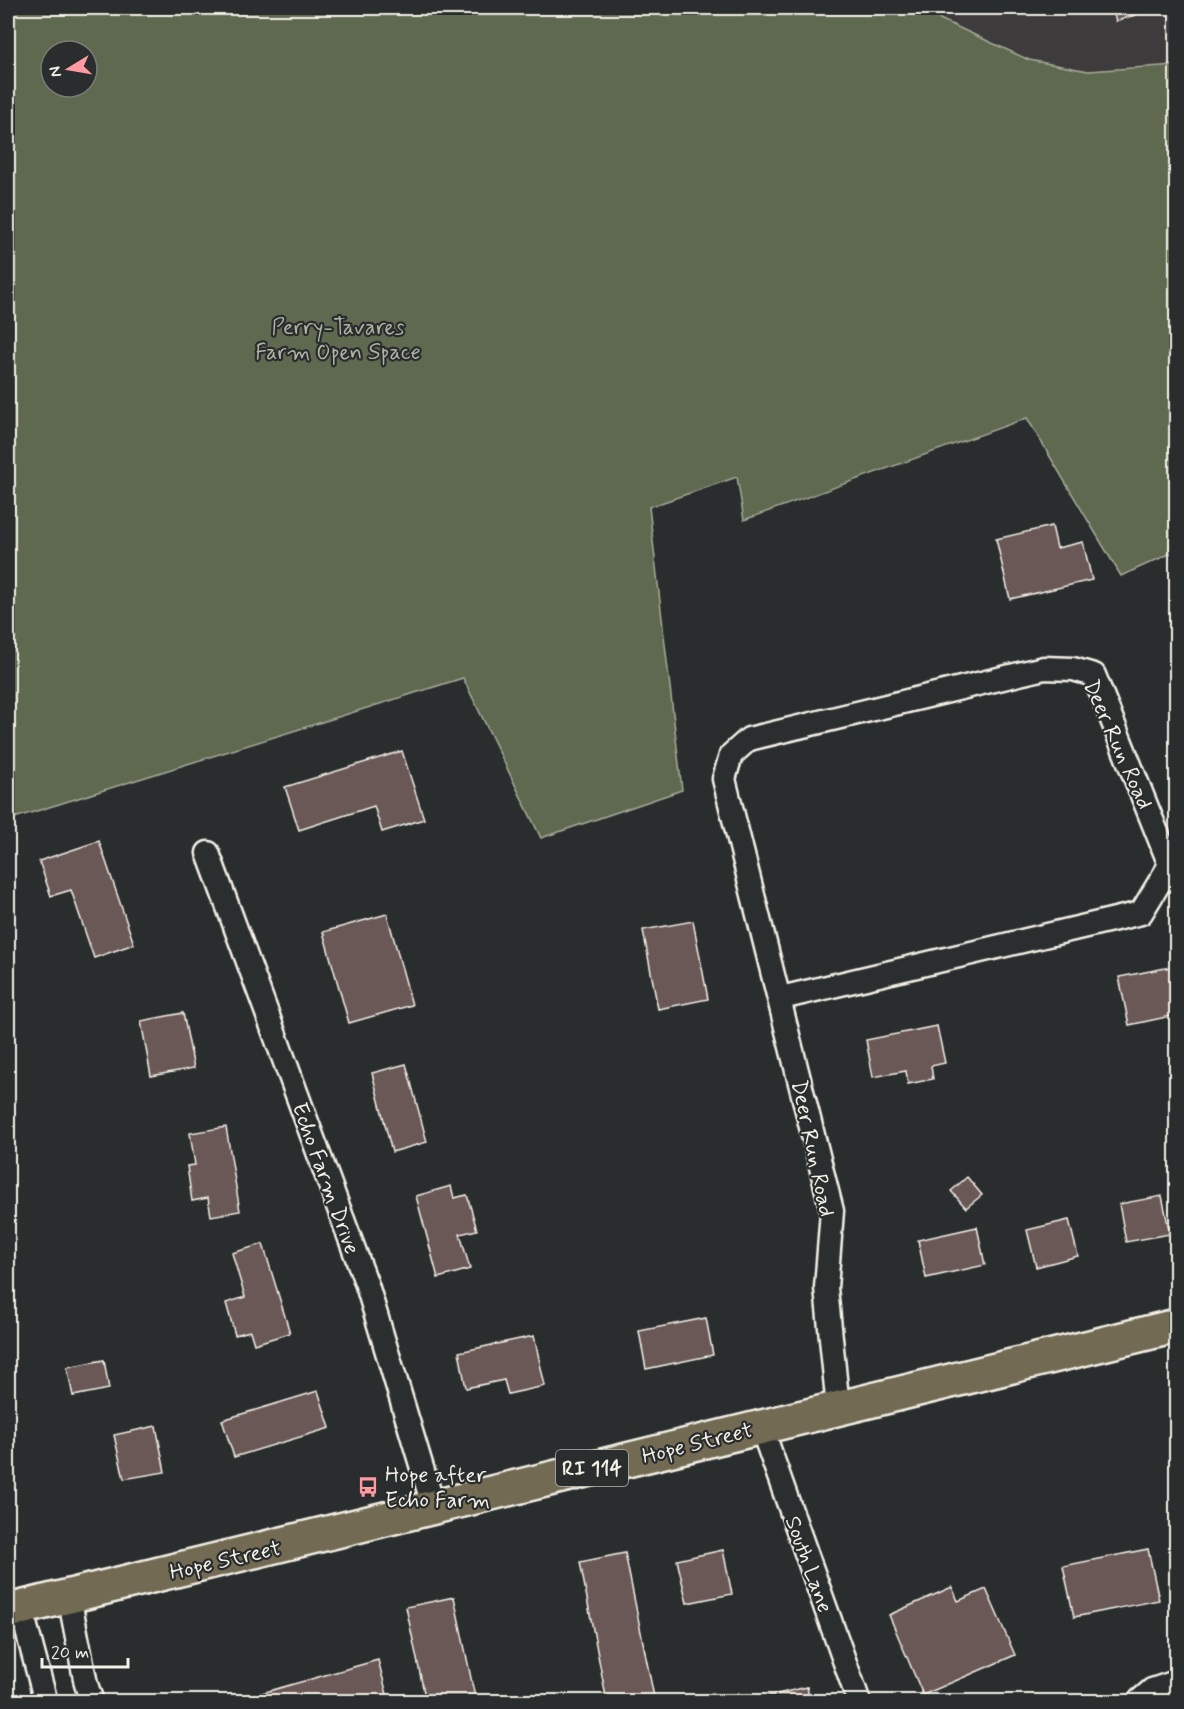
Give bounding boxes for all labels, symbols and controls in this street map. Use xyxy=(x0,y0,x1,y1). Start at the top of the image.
north arrow xyxy=(39,39,99,99)
text: N xyxy=(44,64,67,79)
park label: Perry-Tavares Farm Open Space xyxy=(255,314,421,367)
street label: Deer Run Road xyxy=(1076,676,1158,814)
street label: Deer Run Road xyxy=(784,1078,840,1219)
street label: Echo Farm Drive xyxy=(285,1099,366,1258)
street label: Hope Street xyxy=(639,1417,756,1471)
road number: RI 114 xyxy=(556,1450,628,1486)
place label: Hope after Echo Farm xyxy=(385,1462,490,1515)
bus stop icon: Hope after Echo Farm xyxy=(356,1475,380,1499)
street label: South Lane xyxy=(778,1512,839,1617)
street label: Hope Street xyxy=(167,1535,284,1587)
scale bar xyxy=(42,1631,128,1669)
text: 20 m xyxy=(51,1641,89,1665)

